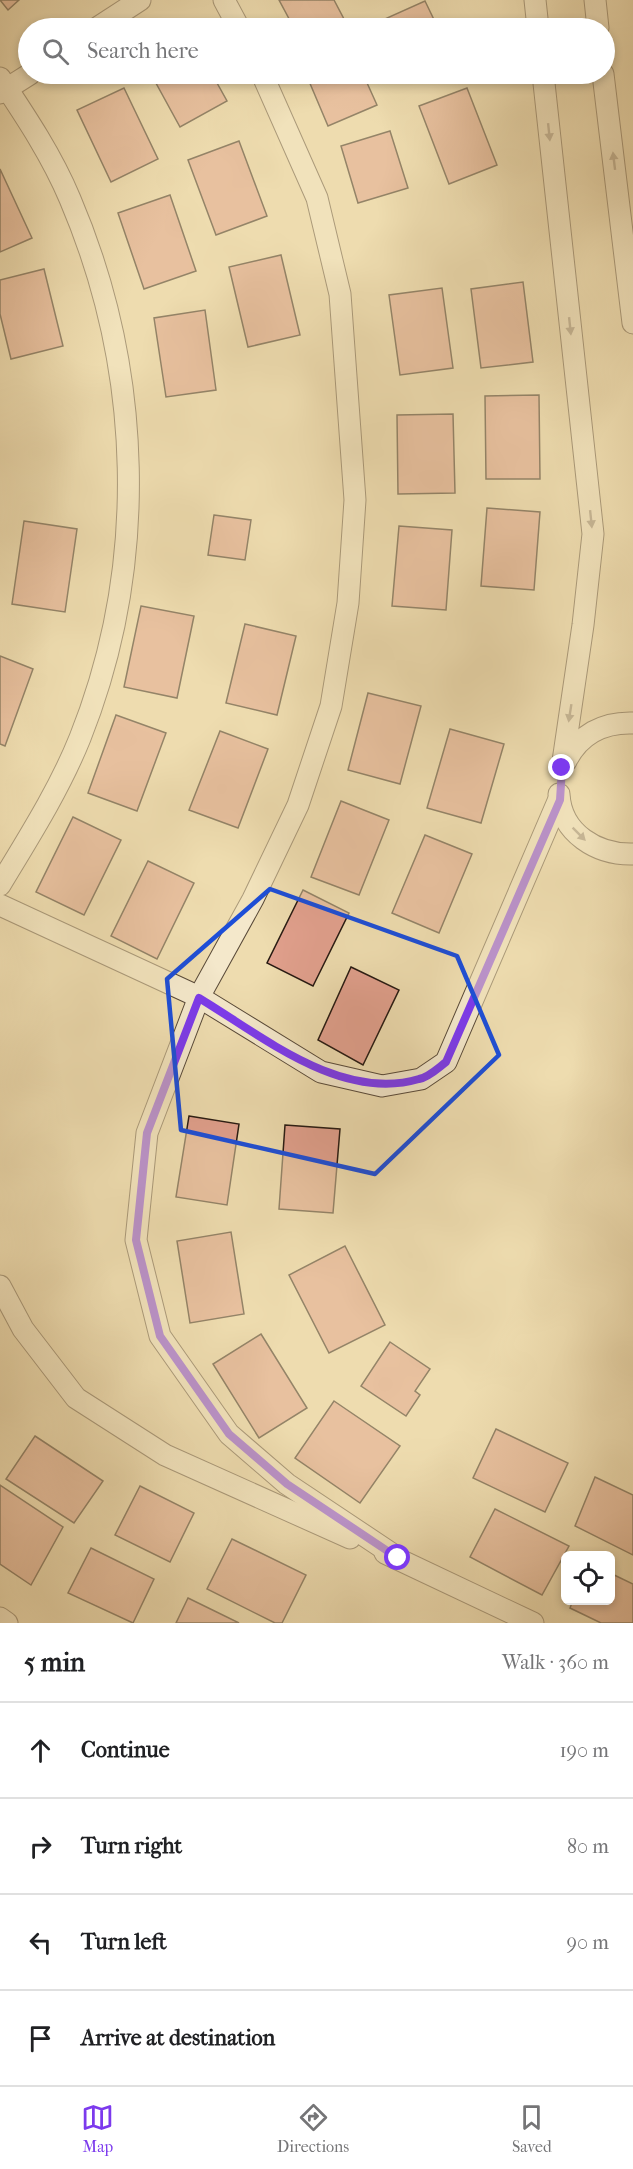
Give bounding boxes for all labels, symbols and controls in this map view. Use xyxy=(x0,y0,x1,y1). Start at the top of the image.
search box xyxy=(18,18,615,84)
icon: search xyxy=(39,35,72,68)
text: Search here xyxy=(87,38,199,64)
one-way arrow xyxy=(544,122,554,141)
one-way arrow xyxy=(609,151,618,170)
one-way arrow xyxy=(565,316,575,335)
one-way arrow xyxy=(586,510,596,529)
one-way arrow xyxy=(566,703,575,722)
route end xyxy=(548,754,574,780)
one-way arrow xyxy=(572,827,586,842)
route start xyxy=(384,1544,410,1570)
map controls xyxy=(561,1551,615,1605)
button: locate xyxy=(561,1551,615,1605)
text: 5 min xyxy=(24,1647,85,1678)
text: Walk · 360 m xyxy=(502,1651,609,1674)
icon: ahead xyxy=(24,1734,57,1767)
text: Continue xyxy=(81,1737,170,1763)
text: 190 m xyxy=(559,1739,609,1762)
icon: right xyxy=(24,1830,57,1863)
text: Turn right xyxy=(81,1833,182,1859)
text: 80 m xyxy=(567,1835,609,1858)
icon: left xyxy=(24,1926,57,1959)
text: Turn left xyxy=(81,1929,167,1955)
text: 90 m xyxy=(567,1931,609,1954)
icon: arrive xyxy=(24,2022,57,2055)
text: Arrive at destination xyxy=(81,2025,275,2051)
tab: Map xyxy=(81,2101,114,2156)
tab: Directions xyxy=(277,2101,349,2156)
tab: Saved xyxy=(512,2101,552,2156)

